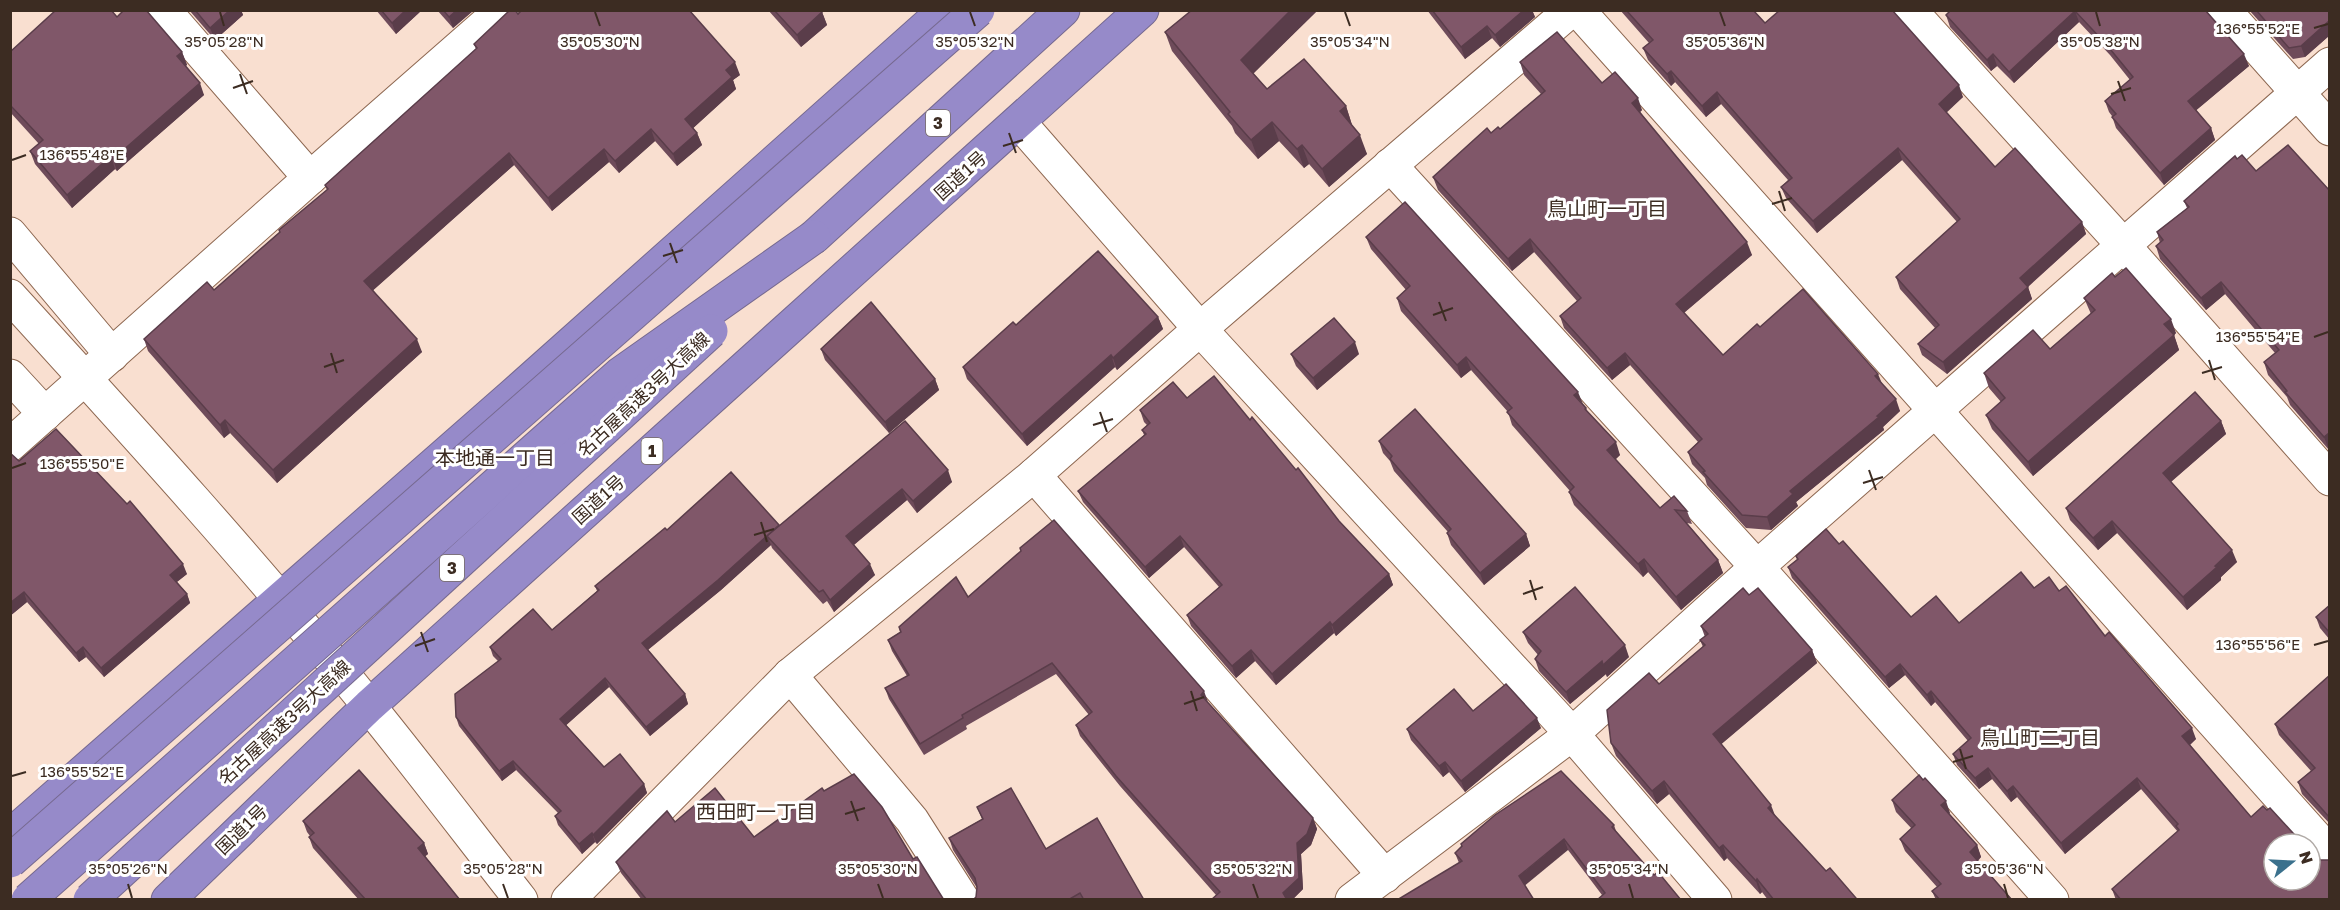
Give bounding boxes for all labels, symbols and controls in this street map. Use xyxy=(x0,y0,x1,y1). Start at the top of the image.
text: 136°55'52"E xyxy=(2216,19,2300,37)
text: 35°05'28"N xyxy=(184,32,264,50)
text: 35°05'30"N xyxy=(560,32,640,50)
text: 35°05'32"N xyxy=(935,32,1015,50)
text: 35°05'34"N xyxy=(1310,32,1390,50)
text: 35°05'36"N xyxy=(1685,32,1765,50)
text: 35°05'38"N xyxy=(2060,32,2140,50)
road number: 3 xyxy=(926,110,950,136)
text: 136°55'48"E xyxy=(40,145,124,163)
street label: 国道1号 xyxy=(929,146,991,204)
district label: 鳥山町一丁目 xyxy=(1547,196,1667,220)
street label: 名古屋高速3号大高線 xyxy=(572,327,714,461)
text: 136°55'54"E xyxy=(2216,327,2300,345)
road number: 1 xyxy=(642,438,662,464)
district label: 本地通一丁目 xyxy=(435,445,555,469)
text: 136°55'50"E xyxy=(40,454,124,472)
street label: 国道1号 xyxy=(567,470,629,528)
road number: 3 xyxy=(440,555,464,581)
text: 136°55'56"E xyxy=(2216,635,2300,653)
street label: 名古屋高速3号大高線 xyxy=(213,655,355,789)
district label: 鳥山町二丁目 xyxy=(1980,725,2100,749)
text: 136°55'52"E xyxy=(40,762,124,780)
street label: 国道1号 xyxy=(211,799,271,859)
district label: 西田町一丁目 xyxy=(696,799,816,823)
north arrow xyxy=(2262,832,2322,892)
text: N xyxy=(2295,848,2318,866)
text: 35°05'26"N xyxy=(88,859,168,877)
text: 35°05'28"N xyxy=(463,859,543,877)
text: 35°05'30"N xyxy=(838,859,918,877)
text: 35°05'32"N xyxy=(1213,859,1293,877)
text: 35°05'34"N xyxy=(1589,859,1669,877)
text: 35°05'36"N xyxy=(1964,859,2044,877)

